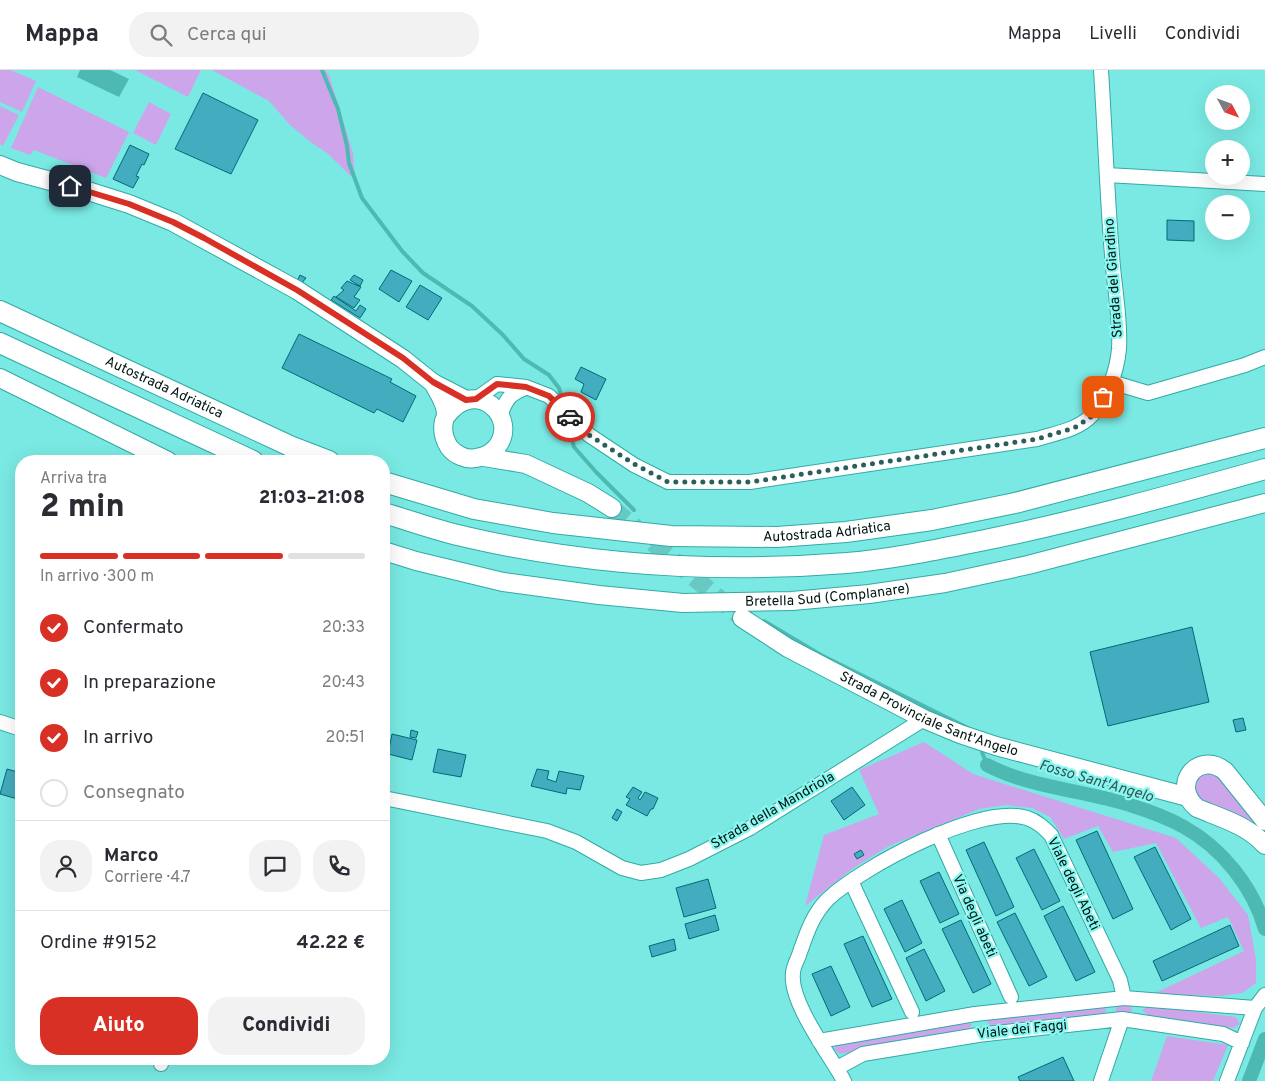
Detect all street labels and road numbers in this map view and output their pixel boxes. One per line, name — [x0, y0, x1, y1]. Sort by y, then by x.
street label: Strada del Giardino — [1101, 217, 1127, 338]
street label: Autostrada Adriatica — [102, 353, 226, 422]
street label: Autostrada Adriatica — [763, 517, 892, 546]
street label: Bretella Sud (Complanare) — [745, 580, 911, 610]
street label: Strada Provinciale Sant'Angelo — [837, 668, 1020, 760]
street label: Strada della Mandriola — [708, 769, 838, 853]
street label: Viale degli Abeti — [1043, 835, 1103, 933]
street label: Via degli abeti — [948, 872, 1000, 960]
street label: Viale dei Faggi — [976, 1017, 1068, 1043]

